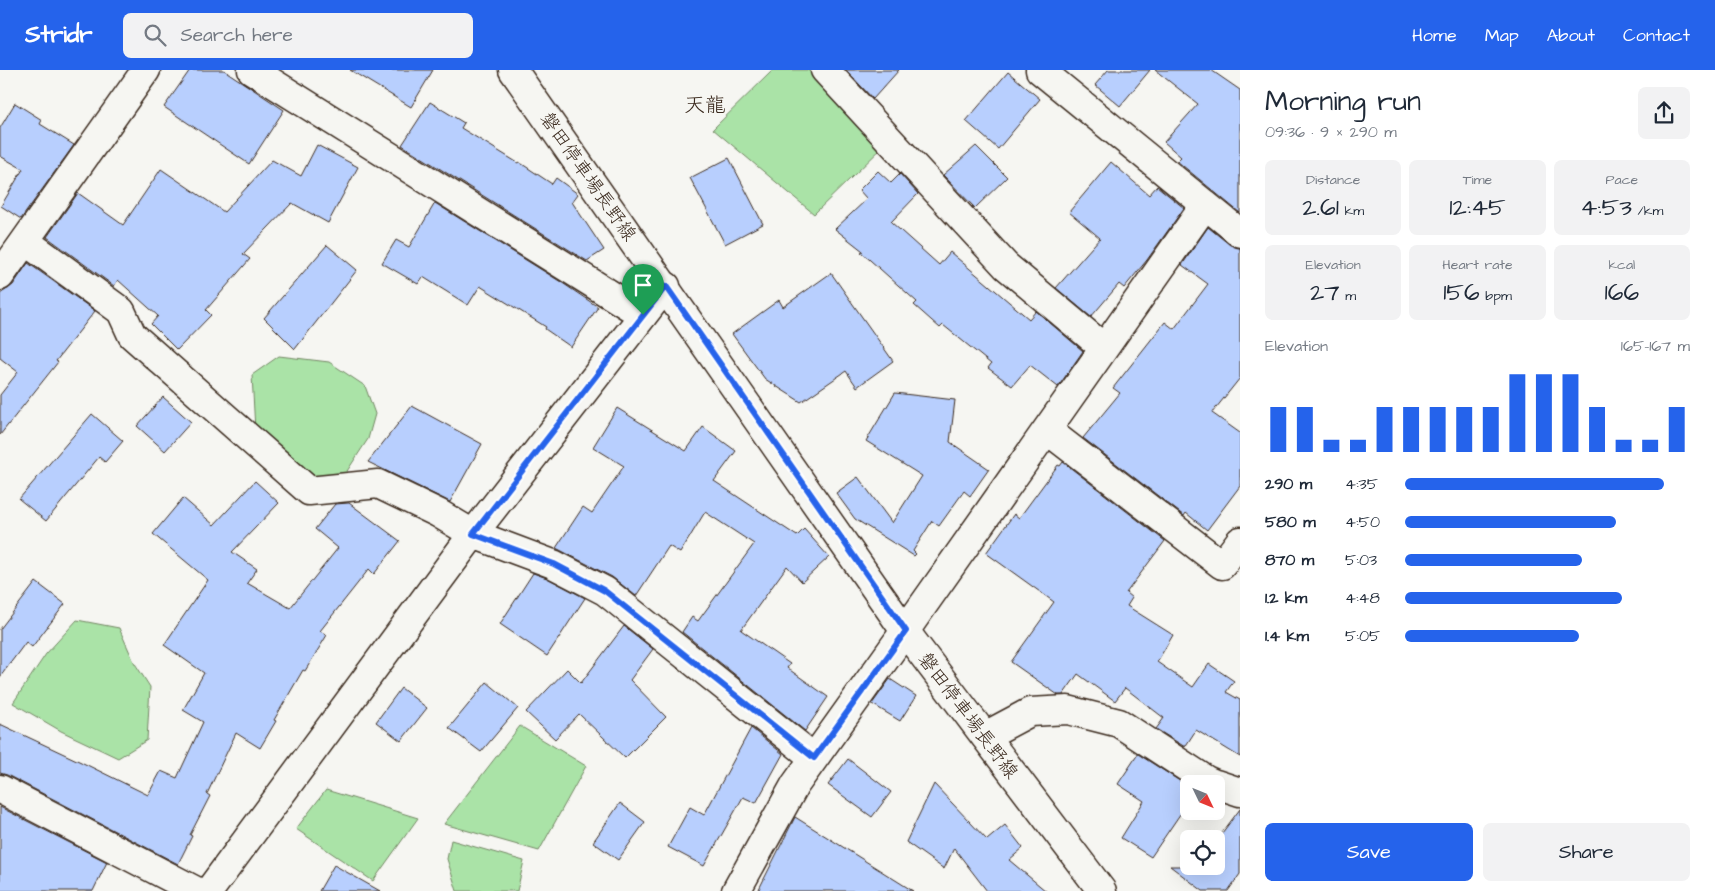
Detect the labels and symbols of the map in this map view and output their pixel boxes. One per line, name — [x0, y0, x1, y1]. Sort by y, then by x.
district label: 天龍 — [684, 91, 726, 120]
street label: 磐田停車場長野線 — [533, 107, 642, 247]
pin — [622, 264, 664, 315]
street label: 磐田停車場長野線 — [911, 647, 1024, 785]
north arrow — [1180, 775, 1225, 820]

